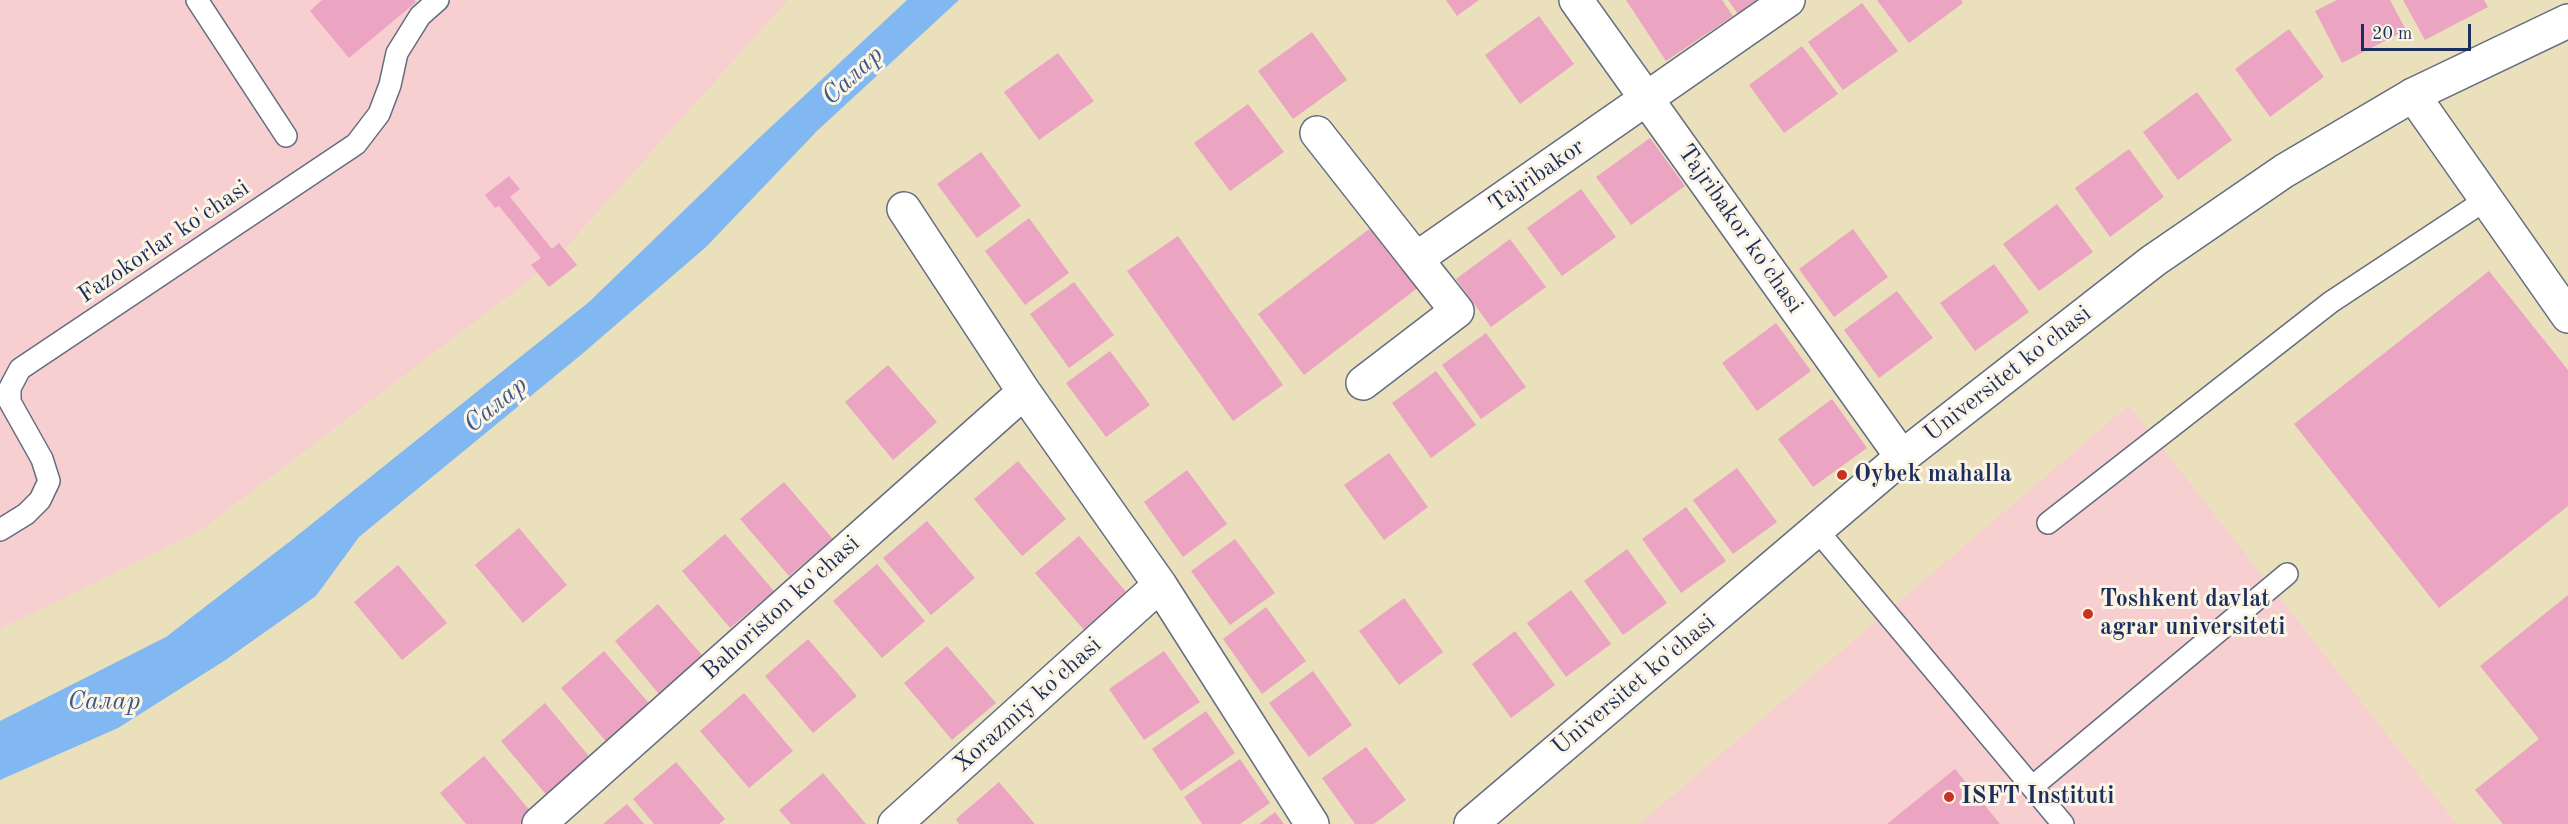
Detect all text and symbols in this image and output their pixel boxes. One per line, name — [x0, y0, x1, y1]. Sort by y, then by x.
scale bar — [2364, 12, 2474, 50]
text: 20 m — [2372, 25, 2412, 43]
water label: Салар — [816, 40, 890, 112]
street label: Tajribakor — [1484, 133, 1590, 219]
street label: Tajribakor ko'chasi — [1671, 139, 1809, 319]
street label: Fazokorlar ko'chasi — [73, 174, 255, 310]
street label: Universitet ko'chasi — [1919, 300, 2097, 448]
water label: Салар — [458, 370, 534, 440]
place label: Oybek mahalla — [1854, 461, 2012, 489]
marker: Oybek mahalla — [1835, 468, 1849, 482]
street label: Bahoriston ko'chasi — [696, 530, 866, 686]
place label: Toshkent davlat agrar universiteti — [2100, 586, 2285, 642]
marker: Toshkent davlat agrar universiteti — [2081, 607, 2095, 621]
street label: Universitet ko'chasi — [1546, 608, 1722, 762]
street label: Xorazmiy ko'chasi — [948, 631, 1108, 779]
water label: Салар — [68, 686, 140, 718]
place label: ISFT Instituti — [1961, 783, 2114, 811]
marker: ISFT Instituti — [1942, 790, 1956, 804]

